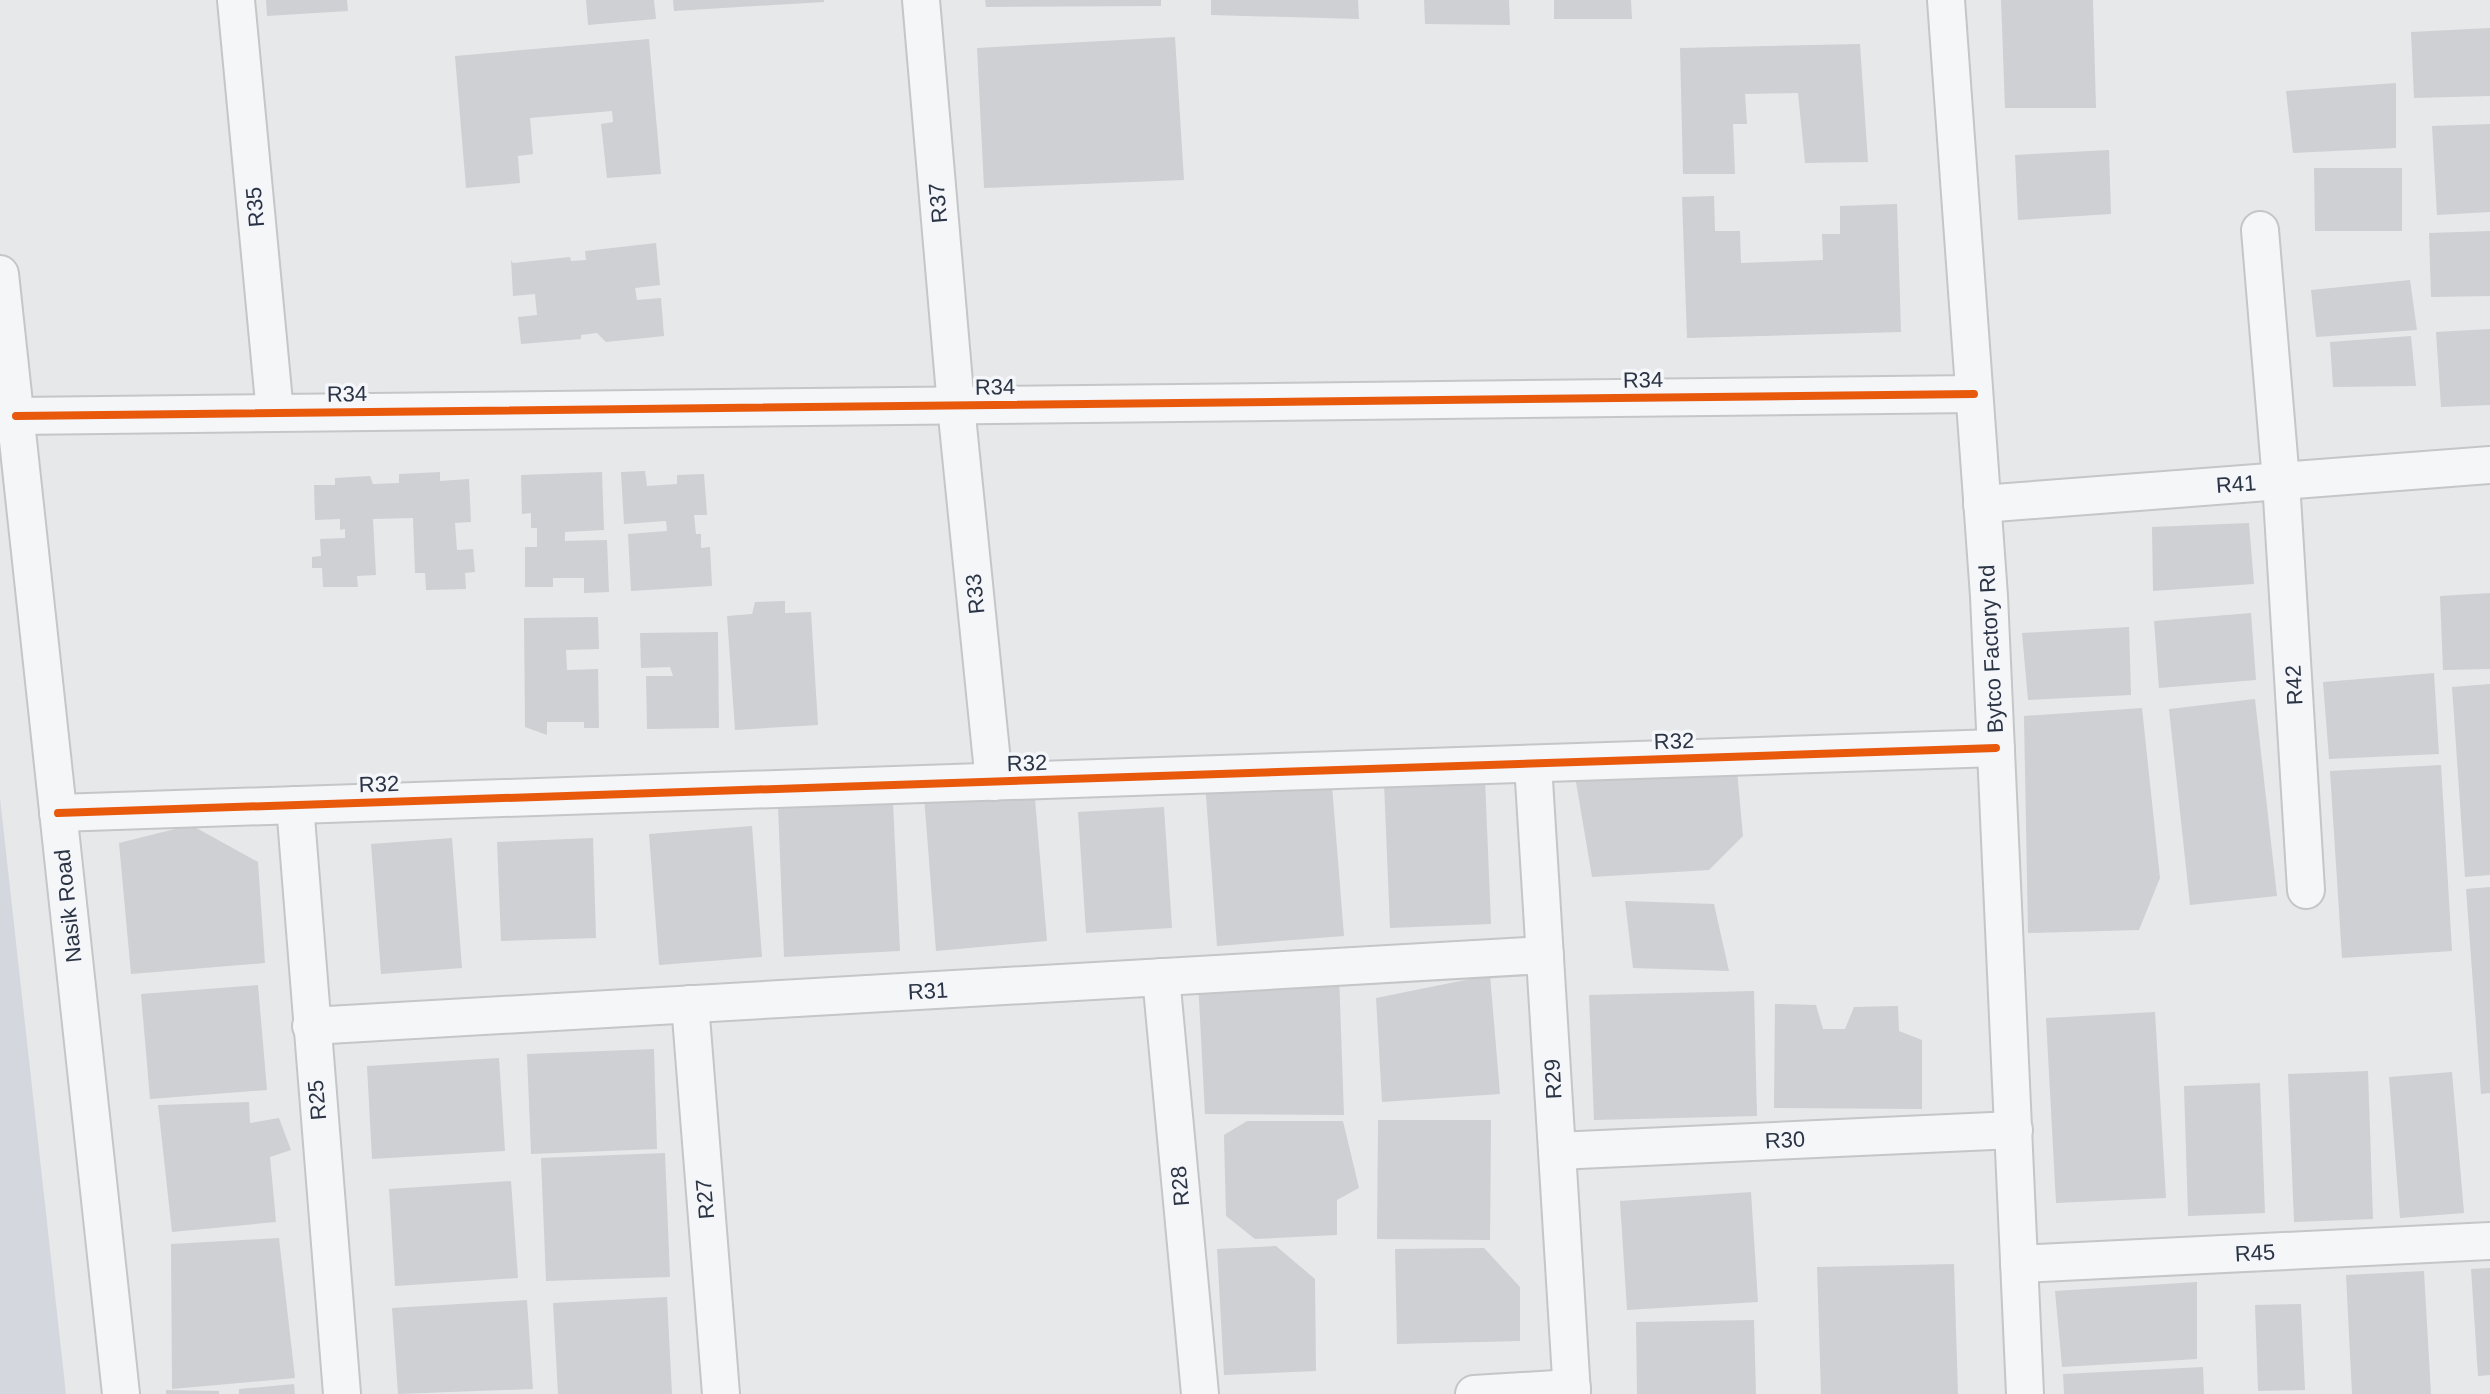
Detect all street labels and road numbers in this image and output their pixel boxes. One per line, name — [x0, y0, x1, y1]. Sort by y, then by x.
street label: R37 — [924, 182, 952, 224]
street label: R35 — [241, 186, 269, 228]
street label: R34 — [1623, 367, 1663, 393]
street label: R34 — [975, 374, 1015, 400]
street label: R34 — [327, 381, 367, 407]
street label: R41 — [2215, 470, 2257, 498]
street label: Bytco Factory Rd — [1974, 564, 2008, 734]
street label: R33 — [960, 573, 990, 615]
street label: R42 — [2280, 664, 2308, 706]
street label: R32 — [1653, 728, 1695, 754]
street label: R32 — [1006, 750, 1048, 776]
street label: R32 — [358, 771, 400, 797]
street label: Nasik Road — [50, 848, 86, 964]
street label: R31 — [907, 977, 949, 1005]
street label: R29 — [1539, 1058, 1567, 1100]
street label: R25 — [303, 1079, 331, 1121]
street label: R30 — [1764, 1126, 1806, 1154]
street label: R28 — [1166, 1165, 1194, 1207]
street label: R27 — [691, 1178, 719, 1220]
street label: R45 — [2234, 1239, 2276, 1267]

